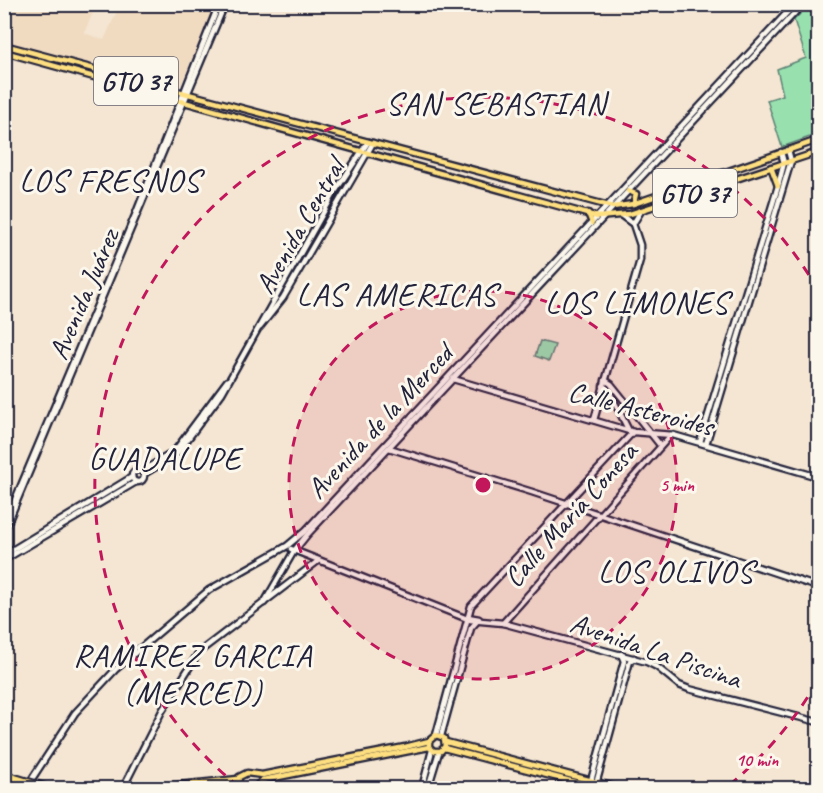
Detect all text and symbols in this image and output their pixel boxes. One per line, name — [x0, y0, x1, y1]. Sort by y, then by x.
road number: GTO 37 — [94, 57, 178, 105]
district label: SAN SEBASTIAN — [386, 83, 610, 124]
street label: Avenida Central — [247, 148, 355, 300]
district label: LOS FRESNOS — [19, 160, 206, 201]
road number: GTO 37 — [653, 169, 737, 217]
street label: Avenida Juárez — [40, 222, 127, 365]
district label: LAS AMERICAS — [297, 274, 502, 315]
district label: LOS LIMONES — [545, 282, 734, 323]
street label: Avenida de la Merced — [299, 334, 463, 506]
street label: Calle Asteroides — [565, 374, 719, 444]
street label: Calle María Conesa — [496, 433, 646, 594]
district label: GUADALUPE — [88, 438, 244, 479]
text: 5 min — [660, 474, 695, 496]
centre of rings — [473, 475, 493, 495]
district label: LOS OLIVOS — [598, 551, 759, 592]
street label: Avenida La Piscina — [566, 605, 747, 697]
district label: RAMIREZ GARCIA (MERCED) — [73, 635, 313, 713]
text: 10 min — [736, 749, 779, 771]

